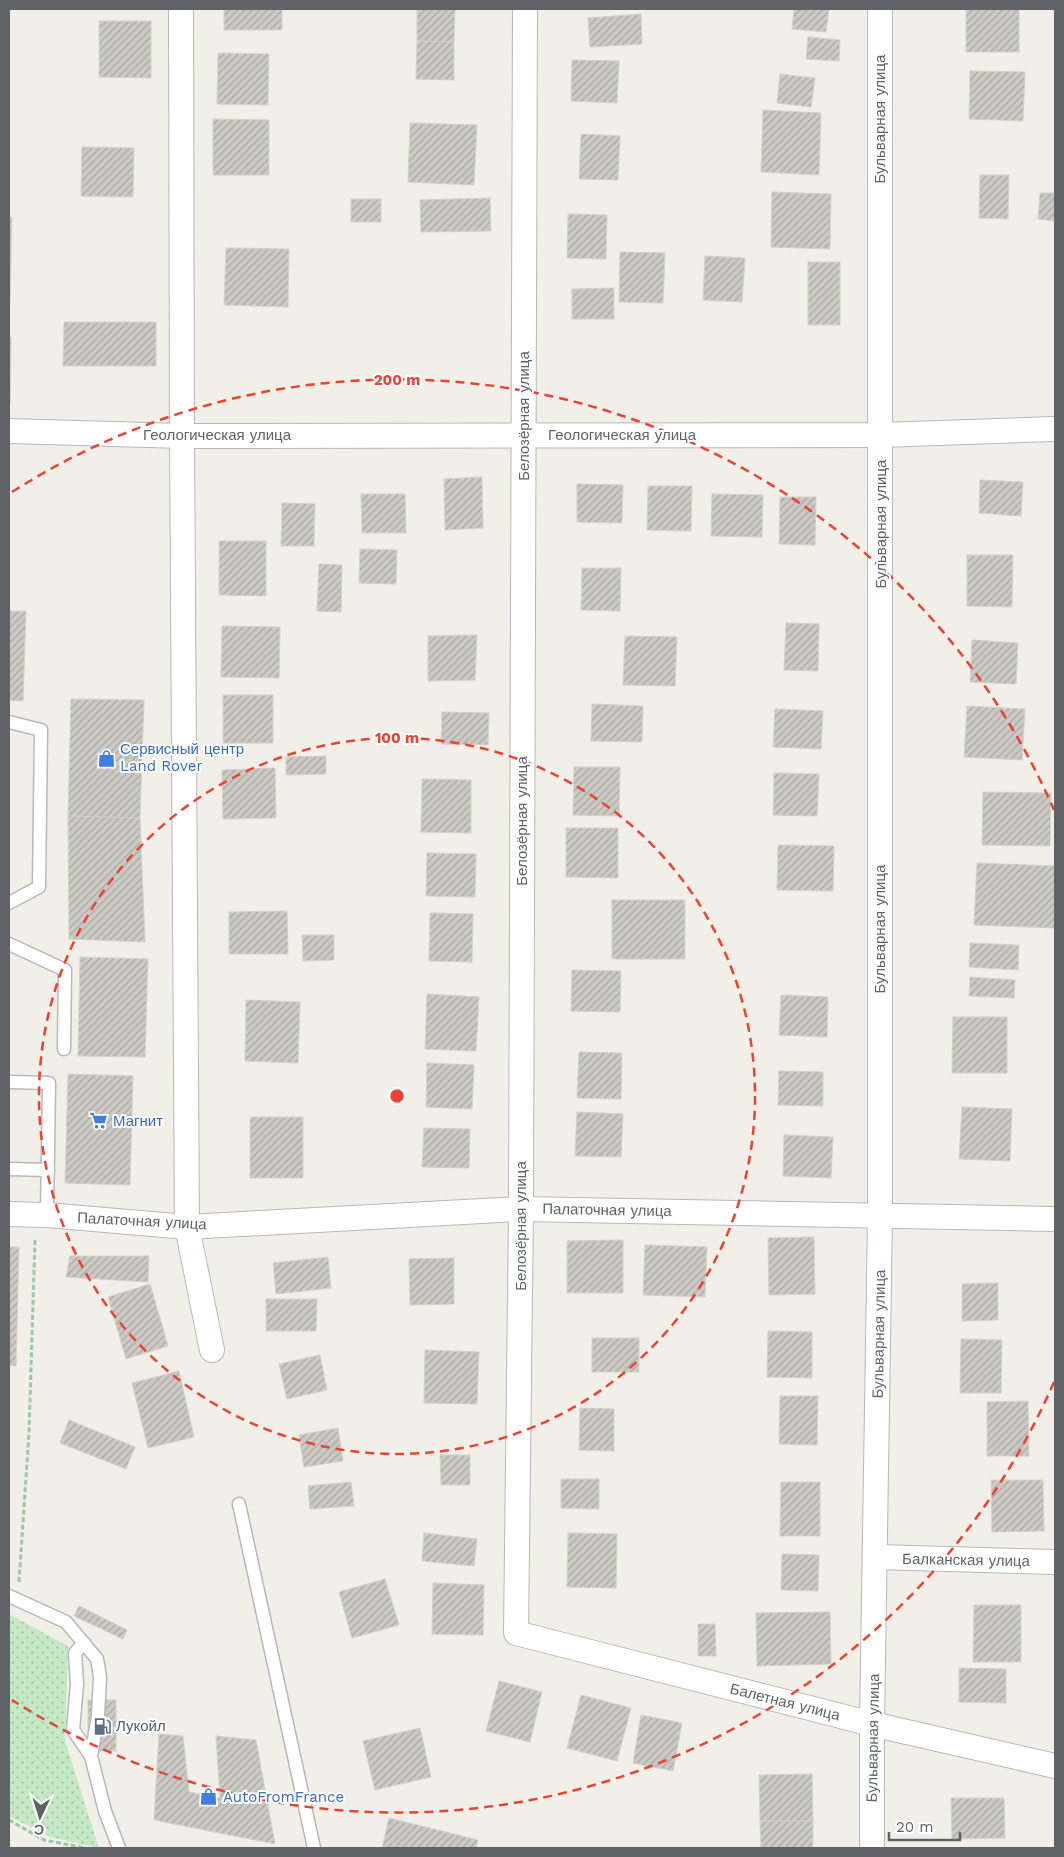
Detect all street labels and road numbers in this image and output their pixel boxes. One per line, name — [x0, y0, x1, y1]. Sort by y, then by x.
street label: Бульварная улица — [871, 54, 889, 183]
street label: Белозёрная улица — [515, 351, 533, 481]
street label: Геологическая улица — [143, 426, 292, 444]
street label: Геологическая улица — [548, 426, 697, 444]
street label: Бульварная улица — [872, 459, 890, 588]
street label: Белозёрная улица — [513, 756, 531, 886]
street label: Бульварная улица — [871, 864, 889, 993]
street label: Белозёрная улица — [512, 1161, 530, 1291]
street label: Палаточная улица — [542, 1200, 673, 1220]
street label: Палаточная улица — [77, 1209, 208, 1233]
street label: Бульварная улица — [869, 1269, 889, 1399]
street label: Балканская улица — [902, 1550, 1031, 1570]
street label: Бульварная улица — [863, 1673, 883, 1803]
street label: Балетная улица — [728, 1680, 843, 1725]

